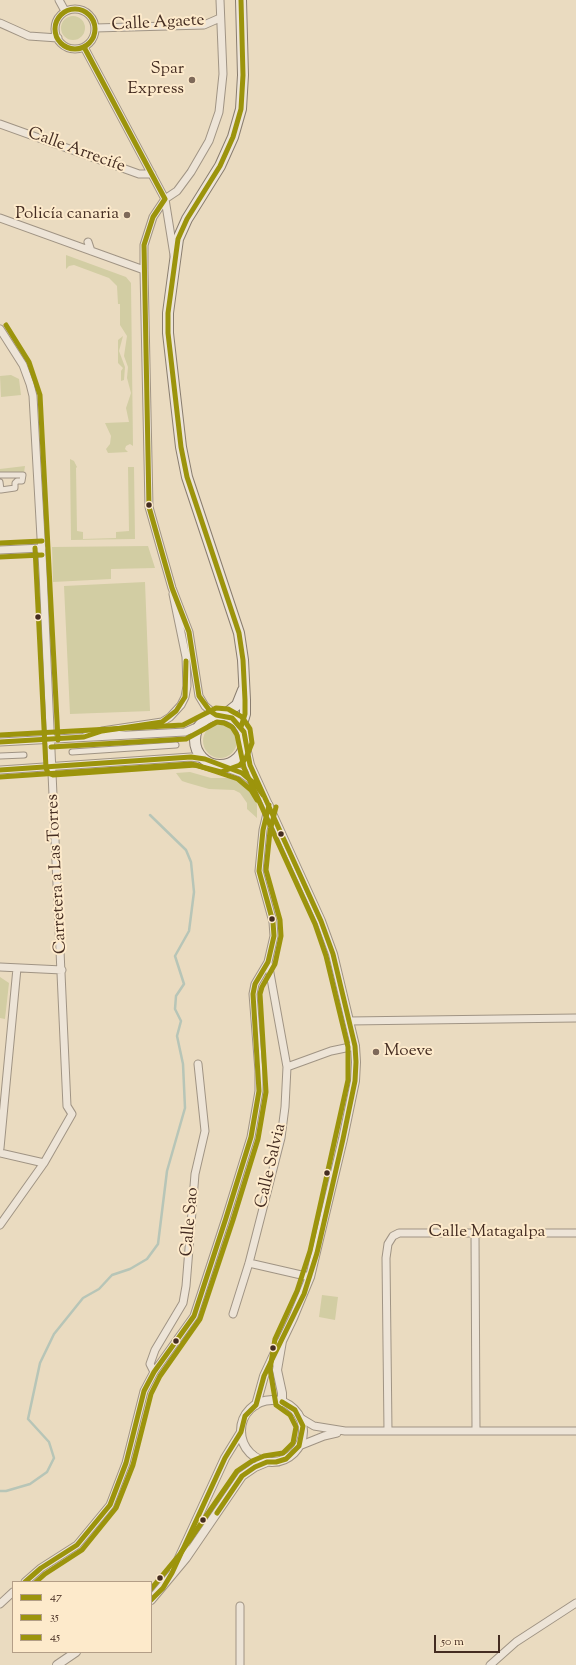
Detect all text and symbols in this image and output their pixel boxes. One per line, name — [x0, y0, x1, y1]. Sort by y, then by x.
street label: Calle Agaete — [111, 11, 205, 37]
place label: Spar Express — [127, 60, 184, 100]
marker: Spar Express — [187, 75, 197, 85]
street label: Calle Arrecife — [24, 124, 128, 178]
place label: Policía canaria — [15, 205, 119, 225]
marker: Policía canaria — [122, 210, 132, 220]
unlabelled marker — [144, 500, 154, 510]
unlabelled marker — [33, 612, 43, 622]
street label: Carretera a Las Torres — [44, 793, 72, 955]
unlabelled marker — [276, 829, 286, 839]
unlabelled marker — [267, 914, 277, 924]
place label: Moeve — [384, 1042, 433, 1062]
marker: Moeve — [371, 1047, 381, 1057]
street label: Calle Salvia — [252, 1122, 292, 1210]
unlabelled marker — [322, 1168, 332, 1178]
street label: Calle Sao — [178, 1187, 204, 1257]
street label: Calle Matagalpa — [429, 1223, 545, 1243]
unlabelled marker — [171, 1336, 181, 1346]
unlabelled marker — [268, 1343, 278, 1353]
unlabelled marker — [198, 1515, 208, 1525]
unlabelled marker — [155, 1573, 165, 1583]
legend — [12, 1581, 152, 1653]
text: 47 — [50, 1588, 62, 1606]
text: 35 — [50, 1608, 59, 1626]
scale bar — [436, 1627, 502, 1653]
text: 45 — [50, 1628, 60, 1646]
text: 50 m — [441, 1633, 464, 1651]

